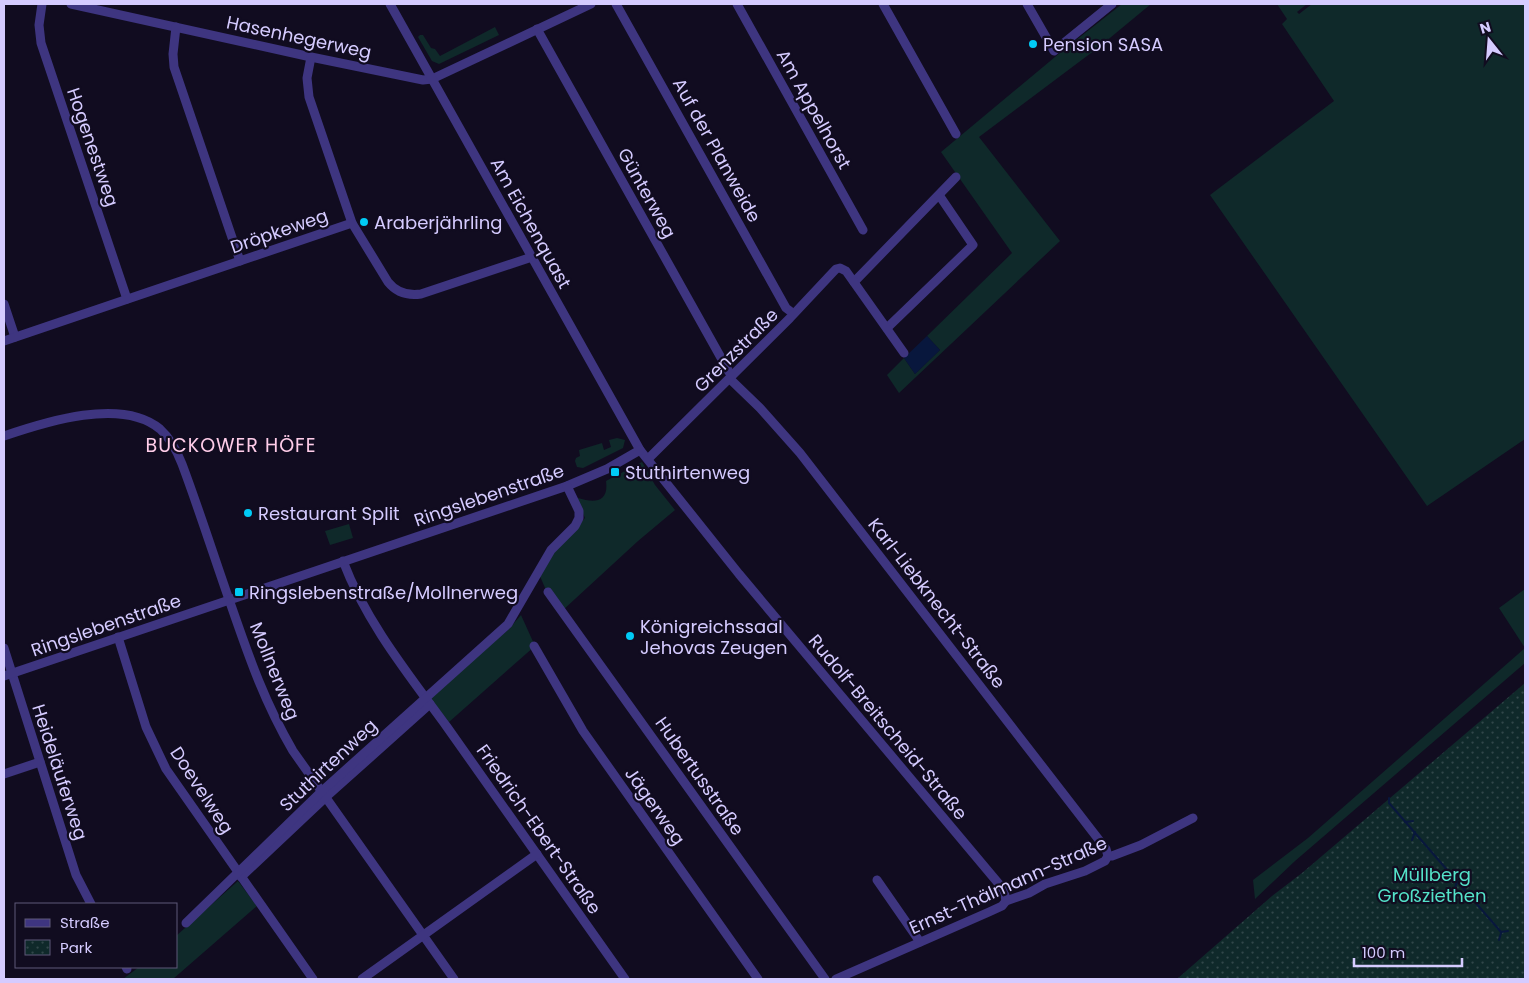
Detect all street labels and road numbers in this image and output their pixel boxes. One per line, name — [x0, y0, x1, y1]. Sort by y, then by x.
street label: Hasenhegerweg — [224, 9, 374, 65]
street label: Am Appelhorst — [771, 45, 857, 173]
street label: Auf der Planweide — [667, 73, 767, 227]
street label: Hogenestweg — [61, 84, 125, 210]
street label: Günterweg — [612, 143, 682, 243]
street label: Am Eichenquast — [485, 153, 577, 293]
street label: Dröpkeweg — [227, 203, 331, 259]
street label: Grenzstraße — [688, 302, 784, 398]
street label: Ringslebenstraße — [411, 458, 567, 532]
street label: Karl-Liebknecht-Straße — [863, 513, 1011, 693]
street label: Ringslebenstraße — [28, 588, 184, 662]
street label: Mollnerweg — [244, 618, 306, 724]
street label: Rudolf-Breitscheid-Straße — [803, 629, 973, 825]
street label: Heideläuferweg — [26, 701, 94, 843]
street label: Hubertusstraße — [650, 712, 750, 840]
street label: Stuthirtenweg — [274, 713, 382, 817]
street label: Friedrich-Ebert-Straße — [471, 739, 607, 919]
street label: Doevelweg — [165, 742, 239, 838]
street label: Jägerweg — [619, 762, 691, 850]
street label: Ernst-Thälmann-Straße — [905, 830, 1111, 940]

